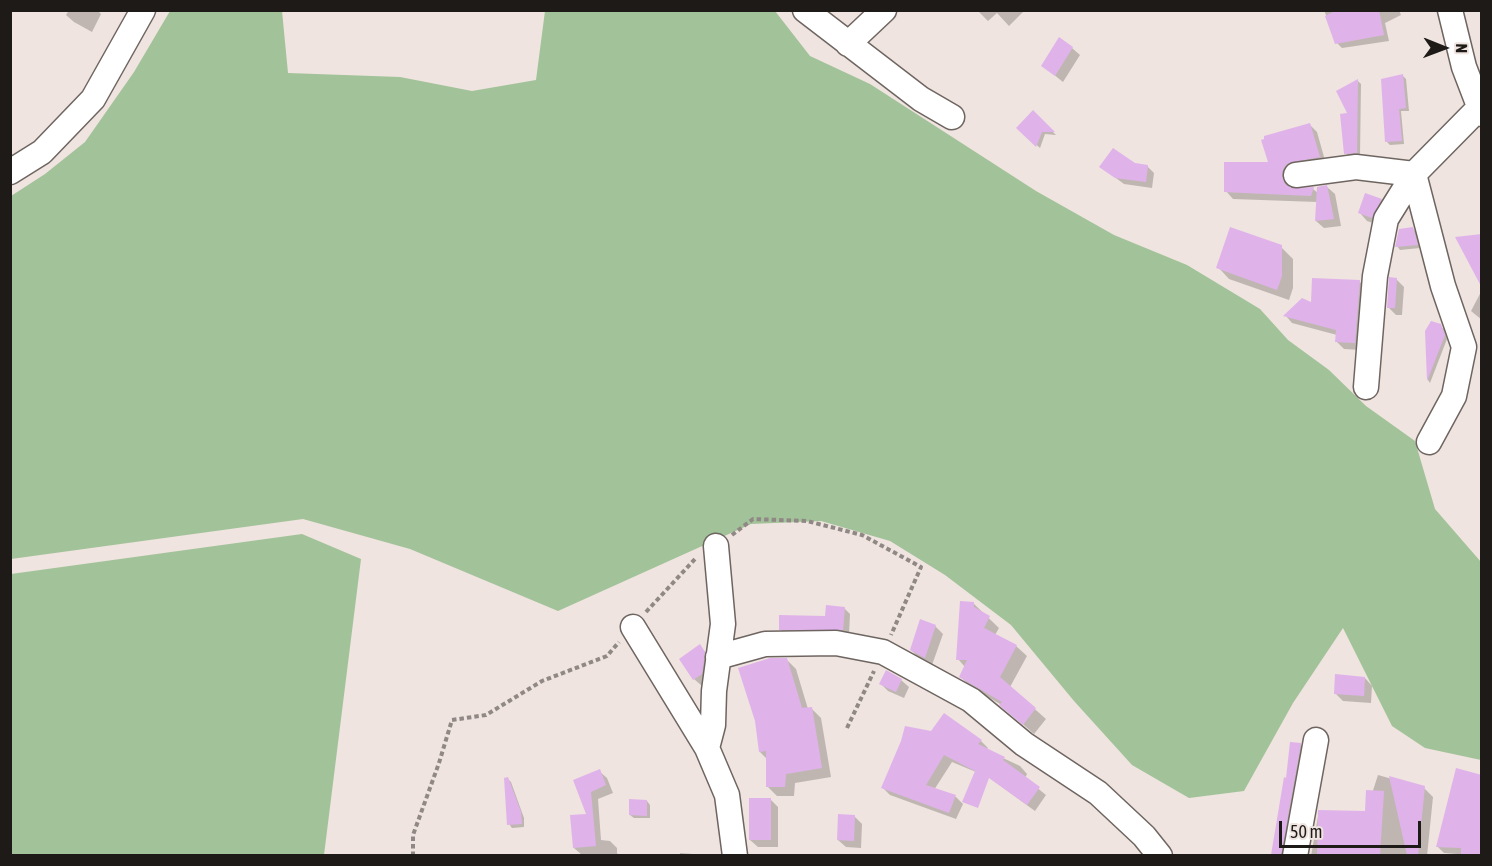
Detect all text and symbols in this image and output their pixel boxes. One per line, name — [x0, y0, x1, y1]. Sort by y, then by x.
north arrow — [1414, 18, 1474, 78]
text: N — [1453, 43, 1471, 53]
scale bar — [1282, 809, 1424, 847]
text: 50 m — [1290, 821, 1322, 842]

